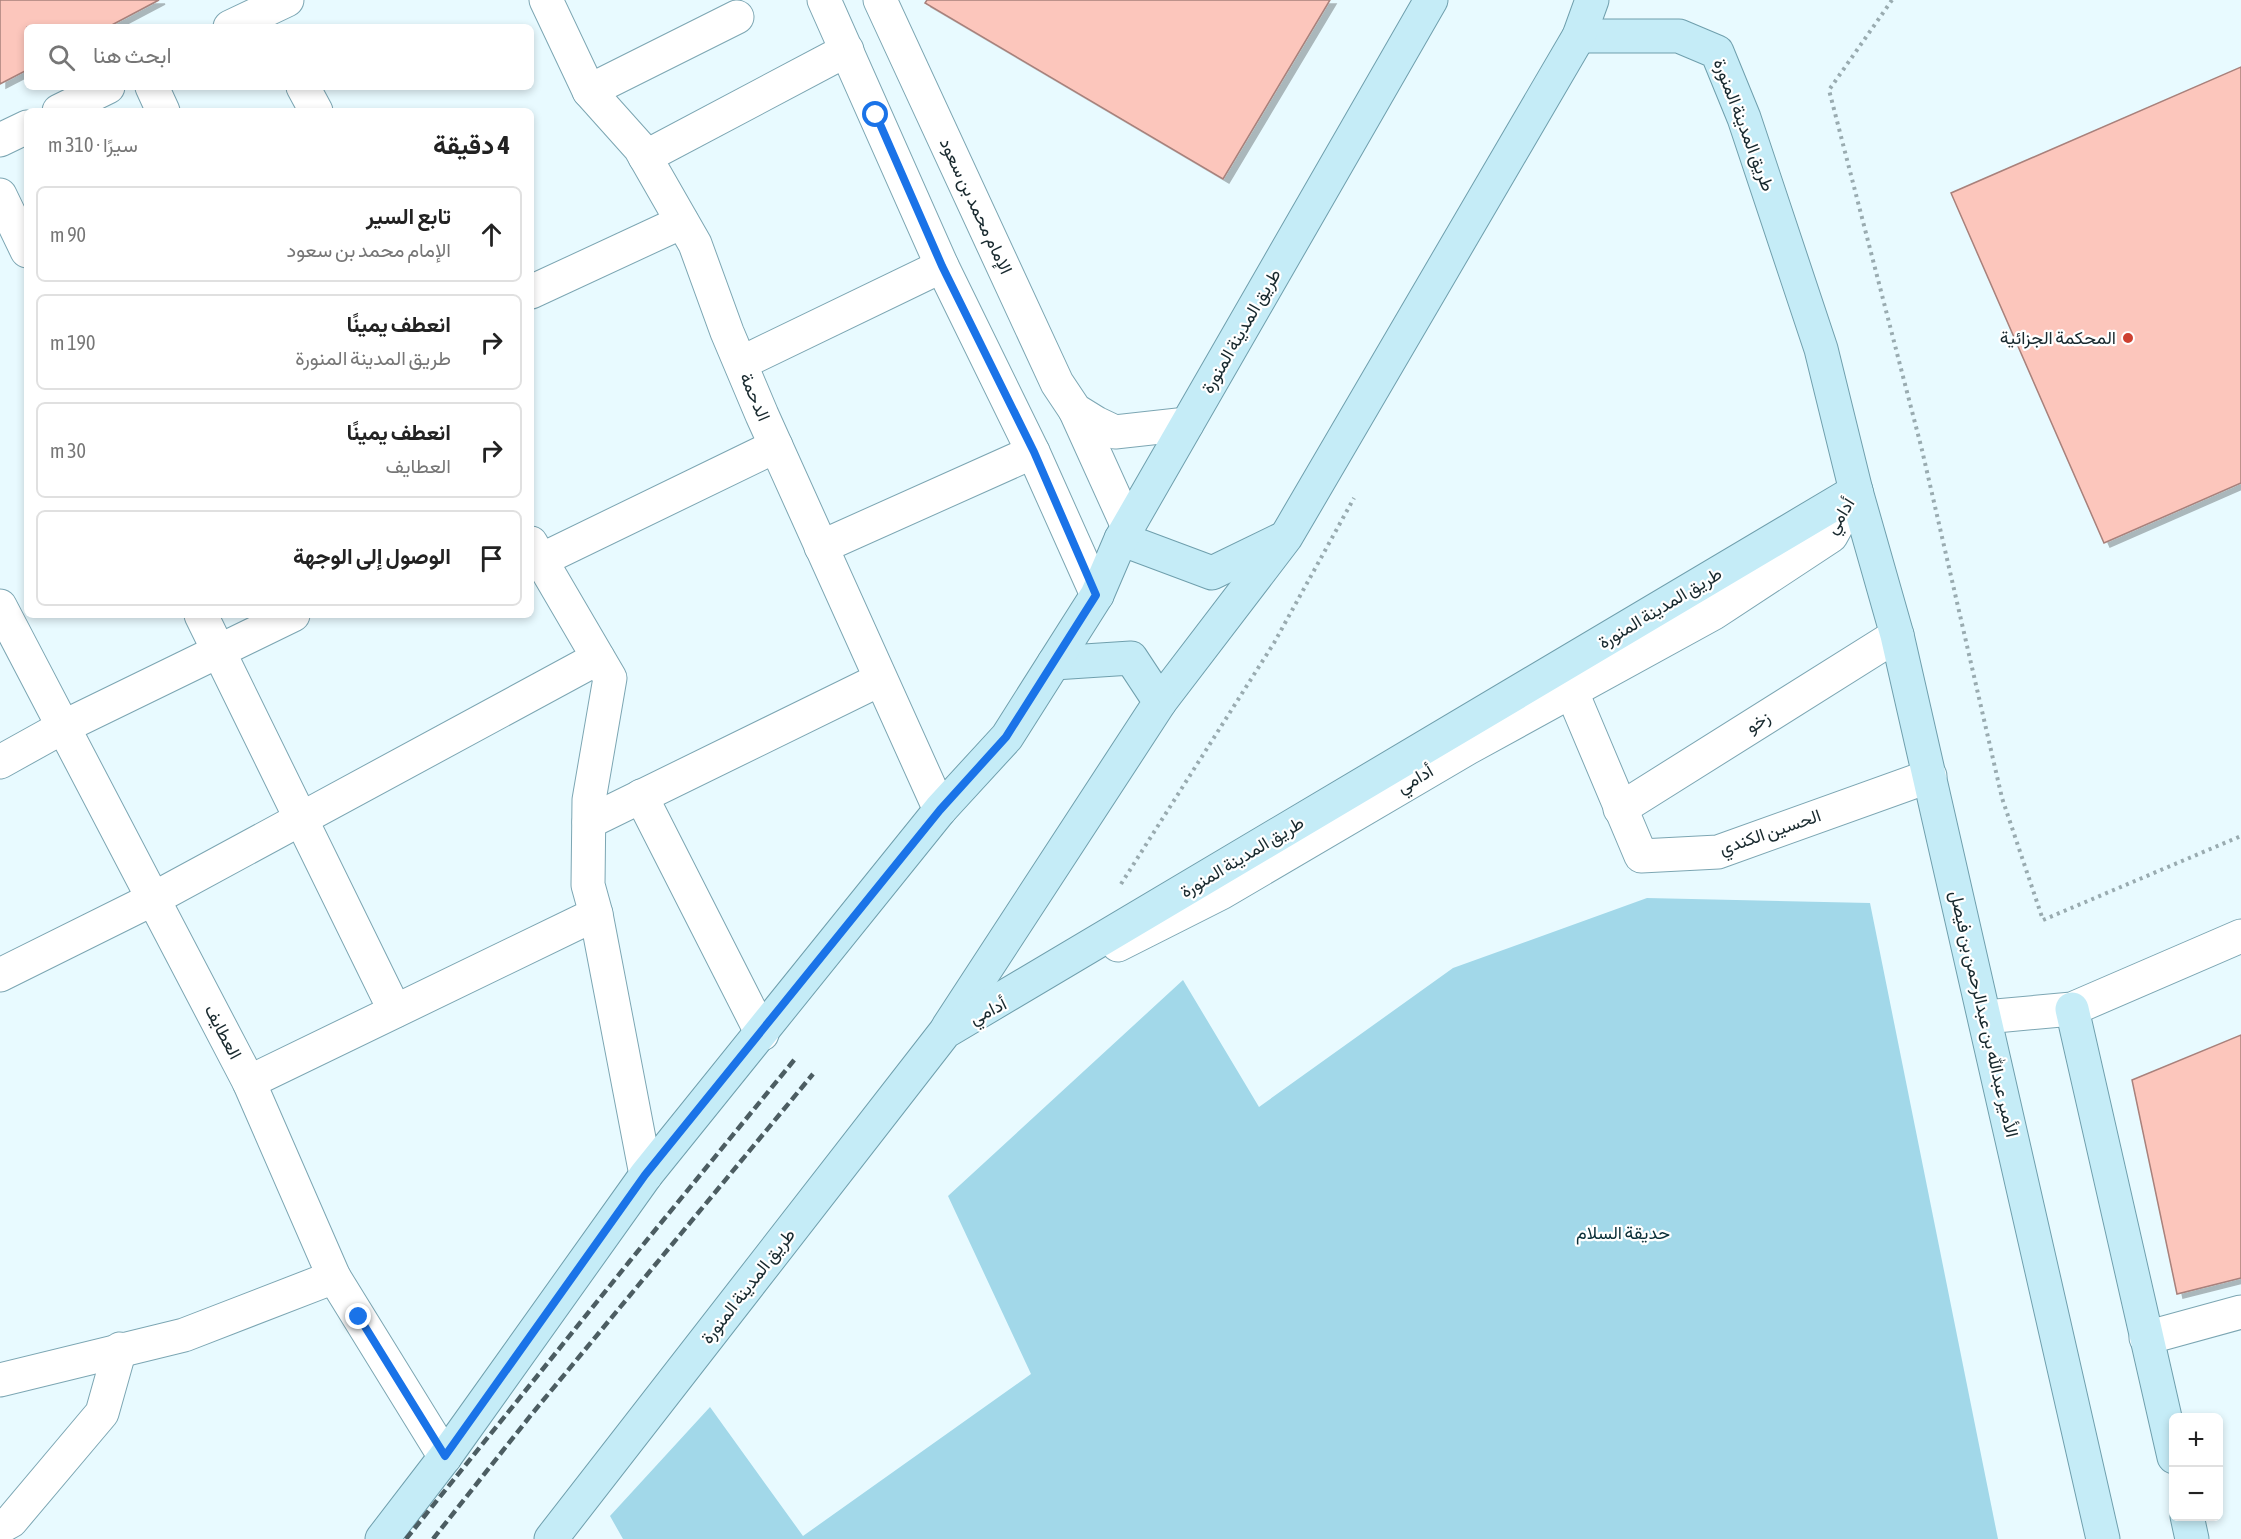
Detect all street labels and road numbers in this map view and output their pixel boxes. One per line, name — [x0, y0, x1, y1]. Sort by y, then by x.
street label: طريق المدينة المنورة — [1709, 56, 1779, 194]
street label: الإمام محمد بن سعود — [934, 134, 1017, 278]
street label: طريق المدينة المنورة — [1196, 265, 1286, 397]
street label: الدحمة — [736, 369, 775, 424]
street label: أدامي — [1820, 494, 1863, 540]
street label: طريق المدينة المنورة — [1594, 562, 1726, 654]
street label: زخو — [1742, 706, 1774, 738]
street label: أدامي — [1393, 760, 1439, 802]
street label: الحسين الكندي — [1716, 804, 1825, 863]
street label: طريق المدينة المنورة — [1176, 811, 1308, 903]
street label: الأمير عبدالله بن عبدالرحمن بن فيصل — [1945, 888, 2023, 1140]
street label: أدامي — [966, 993, 1012, 1033]
street label: العطايف — [200, 1001, 247, 1063]
street label: طريق المدينة المنورة — [696, 1224, 800, 1348]

